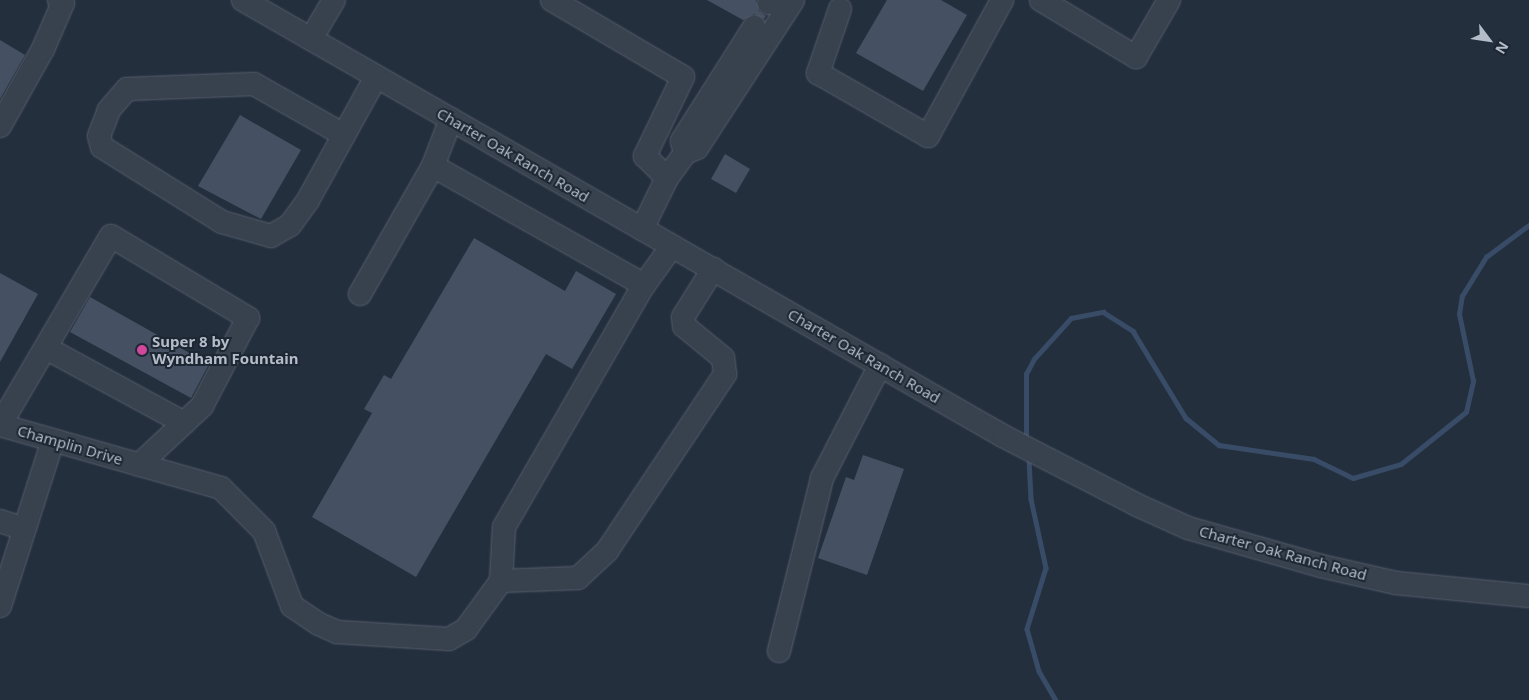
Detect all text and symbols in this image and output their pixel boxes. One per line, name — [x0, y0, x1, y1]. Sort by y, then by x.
north arrow — [1464, 15, 1514, 65]
text: N — [1491, 38, 1513, 58]
street label: Charter Oak Ranch Road — [434, 104, 592, 206]
street label: Charter Oak Ranch Road — [785, 305, 943, 407]
place label: Super 8 by Wyndham Fountain — [152, 332, 298, 367]
marker: Super 8 by Wyndham Fountain — [136, 344, 148, 356]
street label: Champlin Drive — [15, 421, 125, 469]
street label: Charter Oak Ranch Road — [1197, 522, 1369, 584]

